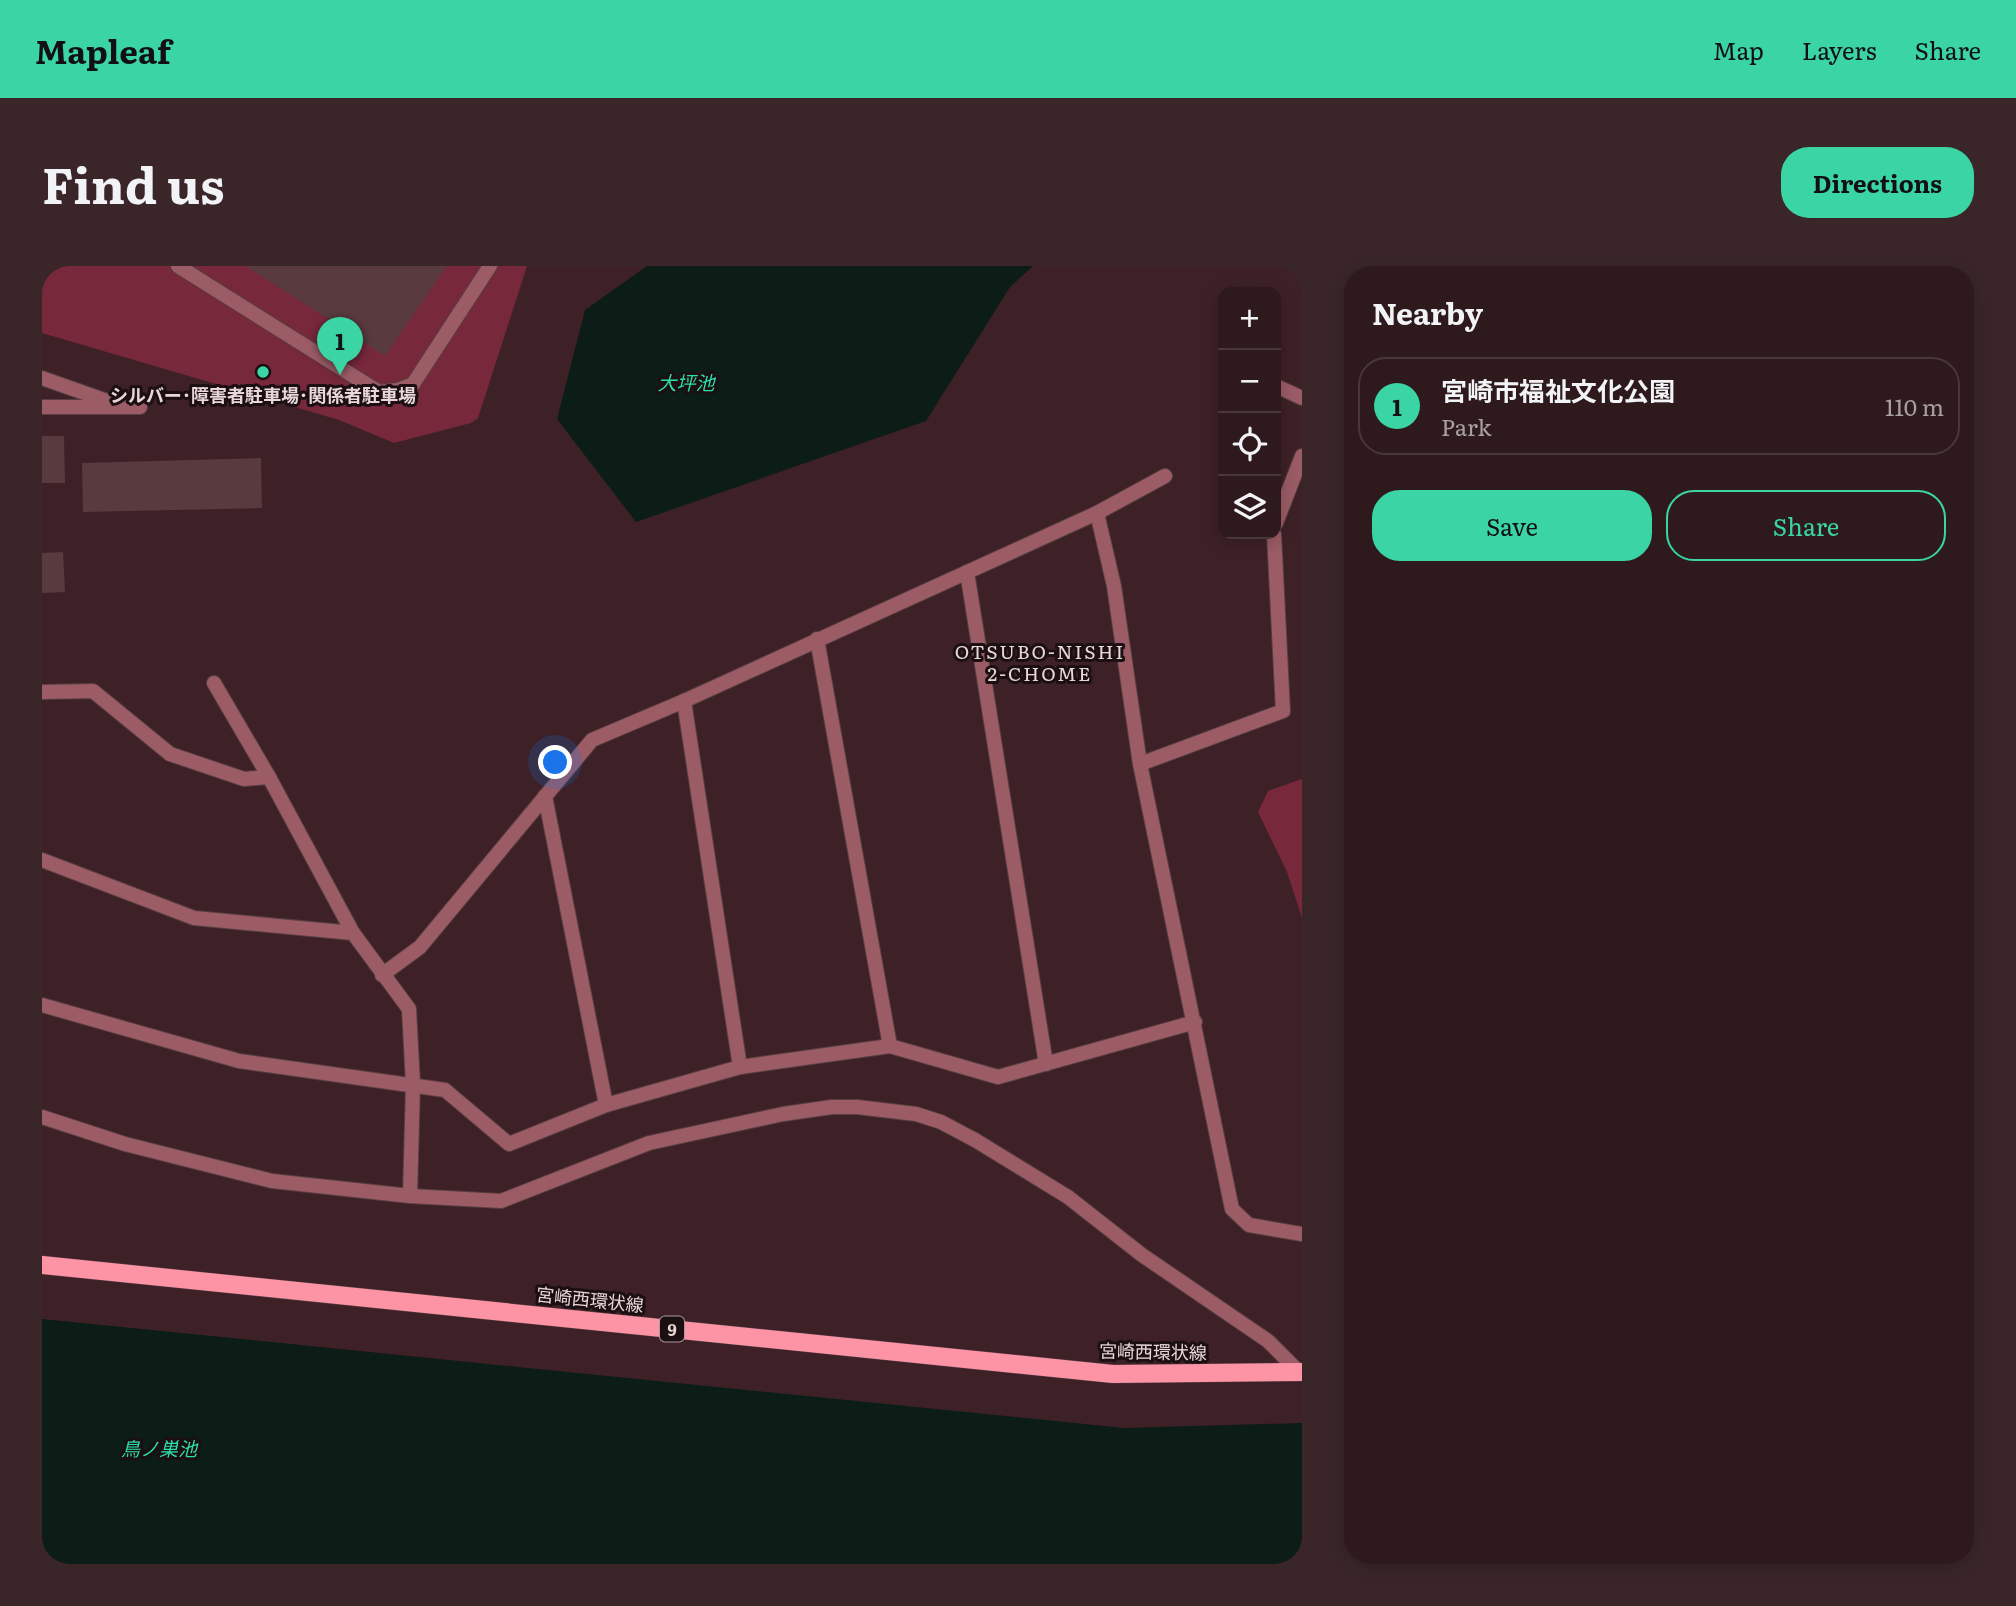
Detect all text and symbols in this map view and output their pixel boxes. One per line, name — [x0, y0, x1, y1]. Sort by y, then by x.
text: Mapleaf — [35, 25, 171, 74]
text: Map — [1713, 32, 1764, 67]
text: Layers — [1802, 32, 1876, 67]
text: Share — [1914, 32, 1981, 67]
text: Find us — [42, 146, 225, 219]
button: Directions — [1781, 147, 1974, 218]
map controls — [1218, 287, 1281, 539]
button: + — [1218, 287, 1281, 350]
text: Nearby — [1372, 290, 1483, 334]
pin: 1 — [317, 317, 363, 375]
button: − — [1218, 350, 1281, 413]
marker: シルバー･障害者駐車場･関係者駐車場 — [255, 364, 271, 380]
water label: 大坪池 — [657, 368, 716, 396]
text: 宮崎市福祉文化公園 — [1441, 370, 1675, 409]
place label: シルバー･障害者駐車場･関係者駐車場 — [110, 381, 416, 408]
text: 1 — [1392, 389, 1402, 423]
text: 110 m — [1885, 389, 1944, 423]
text: Park — [1441, 409, 1491, 443]
button: locate — [1218, 413, 1281, 476]
button: layers — [1218, 476, 1281, 539]
button: Save — [1372, 490, 1652, 561]
button: Share — [1666, 490, 1946, 561]
district label: OTSUBO-NISHI 2-CHOME — [955, 637, 1125, 687]
your location — [538, 745, 572, 779]
street label: 宮崎西環状線 — [535, 1280, 645, 1318]
road number: 9 — [660, 1316, 684, 1342]
street label: 宮崎西環状線 — [1099, 1337, 1207, 1365]
water label: 鳥ノ巣池 — [121, 1434, 199, 1462]

